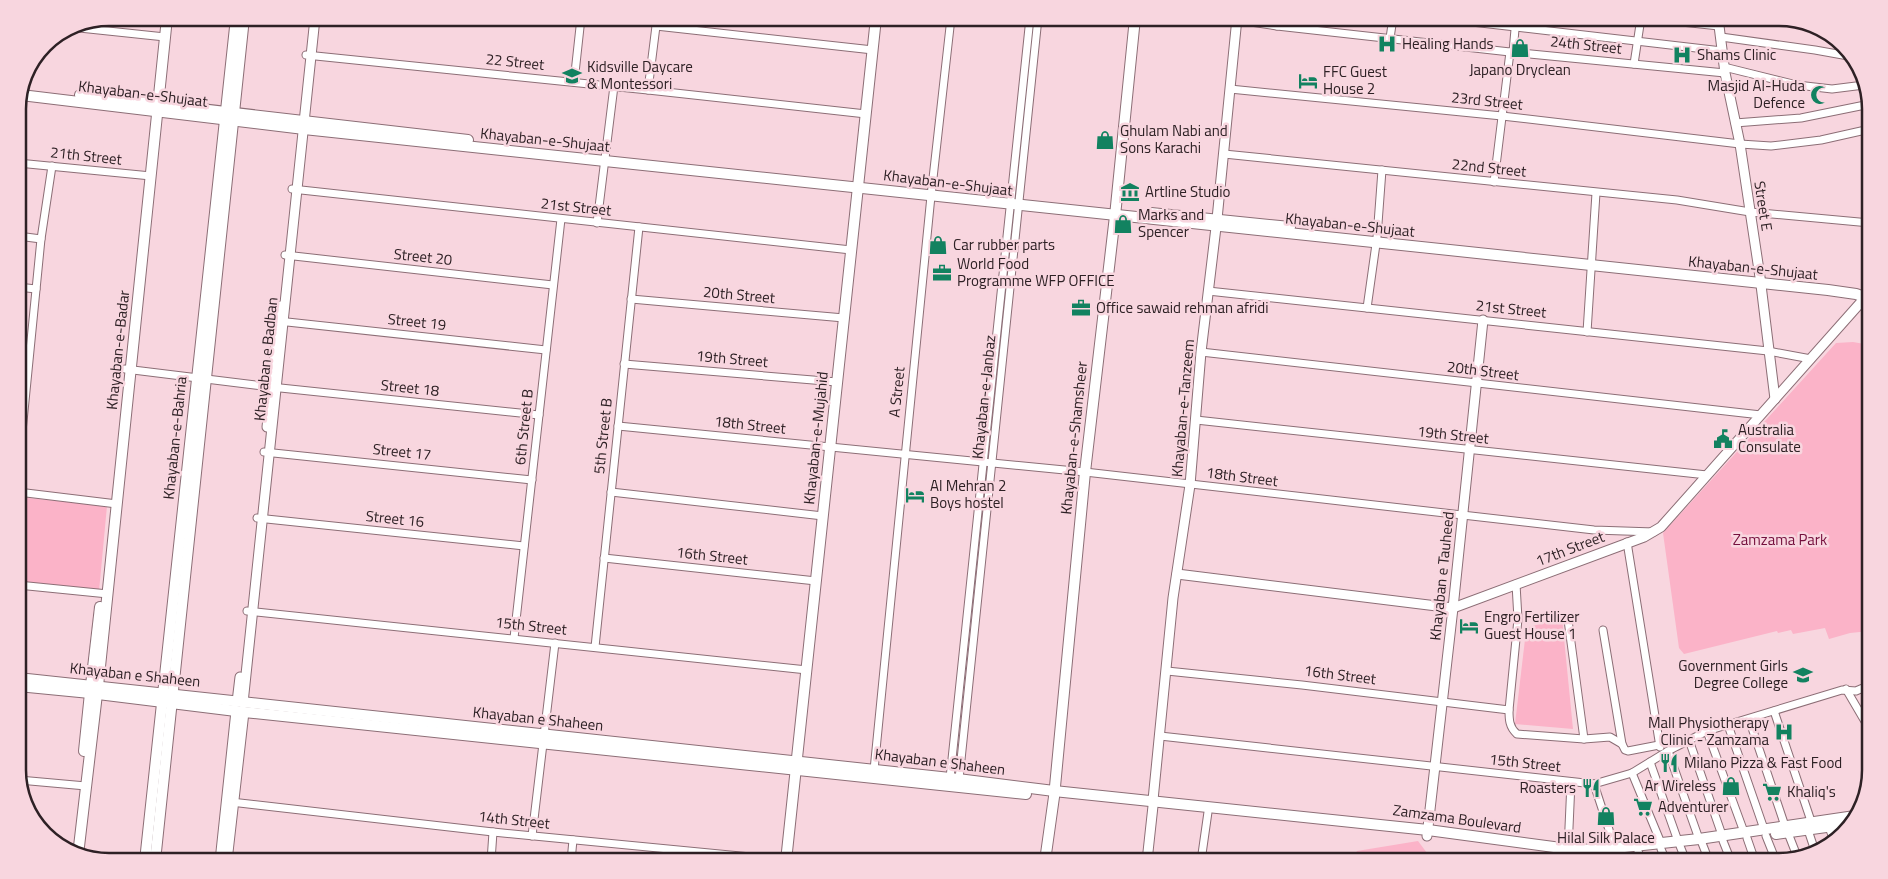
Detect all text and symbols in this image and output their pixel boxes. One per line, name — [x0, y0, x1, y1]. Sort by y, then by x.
street label: 24th Street — [1549, 29, 1624, 60]
place label: Healing Hands — [1402, 32, 1494, 55]
hospital icon: Healing Hands — [1376, 33, 1398, 55]
shop icon: Japano Dryclean — [1509, 37, 1531, 59]
place label: Shams Clinic — [1697, 43, 1776, 66]
hospital icon: Shams Clinic — [1671, 44, 1693, 66]
street label: 22 Street — [485, 47, 546, 76]
place label: Kidsville Daycare & Montessori — [587, 55, 693, 95]
place label: Japano Dryclean — [1469, 58, 1571, 81]
place label: FFC Guest House 2 — [1323, 60, 1388, 100]
school or university icon: Kidsville Daycare & Montessori — [561, 65, 583, 87]
hotel icon: FFC Guest House 2 — [1297, 70, 1319, 92]
street label: Khayaban-e-Shujaat — [77, 74, 210, 113]
place label: Masjid Al-Huda Defence — [1708, 74, 1805, 114]
mosque icon: Masjid Al-Huda Defence — [1809, 84, 1831, 106]
street label: 23rd Street — [1450, 85, 1525, 116]
place label: Ghulam Nabi and Sons Karachi — [1120, 119, 1228, 159]
street label: Khayaban-e-Shujaat — [479, 121, 612, 158]
shop icon: Ghulam Nabi and Sons Karachi — [1094, 129, 1116, 151]
street label: 21th Street — [49, 140, 124, 171]
street label: 22nd Street — [1451, 152, 1528, 183]
street label: Khayaban-e-Shujaat — [882, 163, 1015, 202]
street label: Street E — [1748, 179, 1779, 233]
place label: Artline Studio — [1145, 180, 1231, 203]
museum icon: Artline Studio — [1119, 181, 1141, 203]
street label: 21st Street — [540, 191, 613, 222]
place label: Marks and Spencer — [1138, 203, 1204, 243]
street label: Khayaban-e-Shujaat — [1284, 206, 1417, 243]
shop icon: Marks and Spencer — [1112, 213, 1134, 235]
place label: Car rubber parts — [953, 233, 1055, 256]
shop icon: Car rubber parts — [927, 234, 949, 256]
street label: Street 20 — [393, 242, 453, 271]
street label: Khayaban-e-Shujaat — [1687, 249, 1820, 286]
place label: World Food Programme WFP OFFICE — [957, 252, 1114, 292]
office icon: World Food Programme WFP OFFICE — [931, 262, 953, 284]
street label: 20th Street — [702, 280, 777, 309]
street label: Khayaban-e-Badar — [100, 289, 135, 411]
street label: 21st Street — [1475, 293, 1548, 324]
street label: Khayaban e Badban — [248, 296, 283, 422]
place label: Office sawaid rehman afridi — [1096, 296, 1269, 319]
office icon: Office sawaid rehman afridi — [1070, 297, 1092, 319]
street label: Street 19 — [387, 307, 447, 336]
street label: Khayaban-e-Janbaz — [966, 334, 1001, 460]
street label: Khayaban-e-Tanzeem — [1165, 338, 1200, 478]
street label: 19th Street — [695, 344, 770, 373]
street label: 20th Street — [1446, 355, 1521, 386]
street label: Khayaban-e-Shamsheer — [1054, 360, 1093, 516]
street label: A Street — [882, 365, 911, 418]
street label: Khayaban-e-Mujahid — [797, 370, 834, 506]
street label: Street 18 — [380, 373, 440, 402]
street label: Khayaban-e-Bahria — [157, 375, 192, 501]
street label: 6th Street B — [508, 388, 539, 466]
street label: 5th Street B — [587, 397, 618, 475]
street label: 18th Street — [713, 409, 788, 440]
place label: Australia Consulate — [1738, 418, 1801, 458]
street label: 19th Street — [1416, 419, 1491, 450]
public building icon: Australia Consulate — [1712, 428, 1734, 450]
street label: Street 17 — [372, 437, 432, 466]
street label: 18th Street — [1205, 461, 1280, 492]
place label: Al Mehran 2 Boys hostel — [930, 474, 1006, 514]
hotel icon: Al Mehran 2 Boys hostel — [904, 484, 926, 506]
street label: Street 16 — [365, 504, 425, 533]
street label: Khayaban e Tauheed — [1423, 510, 1460, 642]
street label: 17th Street — [1532, 525, 1608, 572]
park label: Zamzama Park — [1733, 528, 1827, 551]
street label: 16th Street — [675, 540, 750, 571]
place label: Engro Fertilizer Guest House 1 — [1484, 605, 1580, 645]
street label: 15th Street — [494, 610, 569, 641]
hotel icon: Engro Fertilizer Guest House 1 — [1458, 615, 1480, 637]
place label: Government Girls Degree College — [1678, 654, 1788, 694]
street label: Khayaban e Shaheen — [69, 656, 202, 693]
street label: 16th Street — [1303, 659, 1378, 690]
school or university icon: Government Girls Degree College — [1792, 664, 1814, 686]
street label: Khayaban e Shaheen — [472, 700, 605, 737]
place label: Mall Physiotherapy Clinic - Zamzama — [1648, 711, 1769, 751]
hospital icon: Mall Physiotherapy Clinic - Zamzama — [1773, 721, 1795, 743]
street label: Khayaban e Shaheen — [874, 742, 1007, 781]
street label: 15th Street — [1488, 747, 1563, 778]
place label: Milano Pizza & Fast Food — [1684, 751, 1842, 774]
restaurant icon: Milano Pizza & Fast Food — [1658, 752, 1680, 774]
place label: Ar Wireless — [1644, 774, 1716, 797]
shop icon: Ar Wireless — [1720, 775, 1742, 797]
place label: Roasters — [1519, 776, 1576, 799]
restaurant icon: Roasters — [1580, 777, 1602, 799]
place label: Khaliq's — [1787, 780, 1836, 803]
supermarket icon: Khaliq's — [1761, 781, 1783, 803]
place label: Adventurer — [1658, 795, 1729, 818]
supermarket icon: Adventurer — [1632, 796, 1654, 818]
street label: Zamzama Boulevard — [1391, 798, 1523, 839]
street label: 14th Street — [477, 804, 552, 835]
shop icon: Hilal Silk Palace — [1595, 805, 1617, 827]
place label: Hilal Silk Palace — [1557, 826, 1655, 849]

